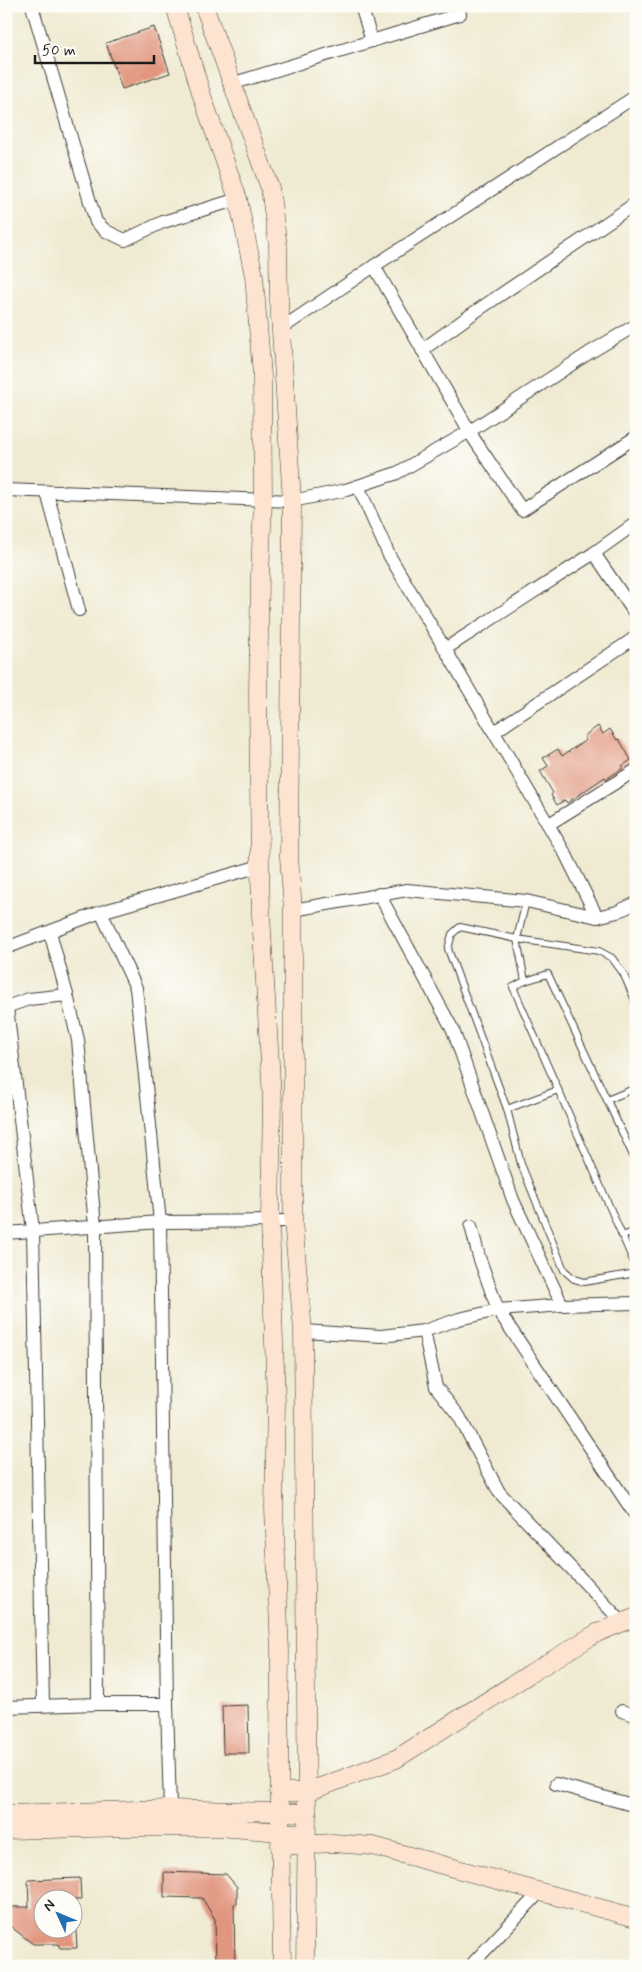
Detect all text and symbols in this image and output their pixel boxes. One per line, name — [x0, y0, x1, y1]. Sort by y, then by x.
scale bar — [35, 32, 154, 64]
text: 50 m — [42, 41, 76, 61]
north arrow — [32, 1890, 82, 1940]
text: N — [40, 1896, 59, 1915]

